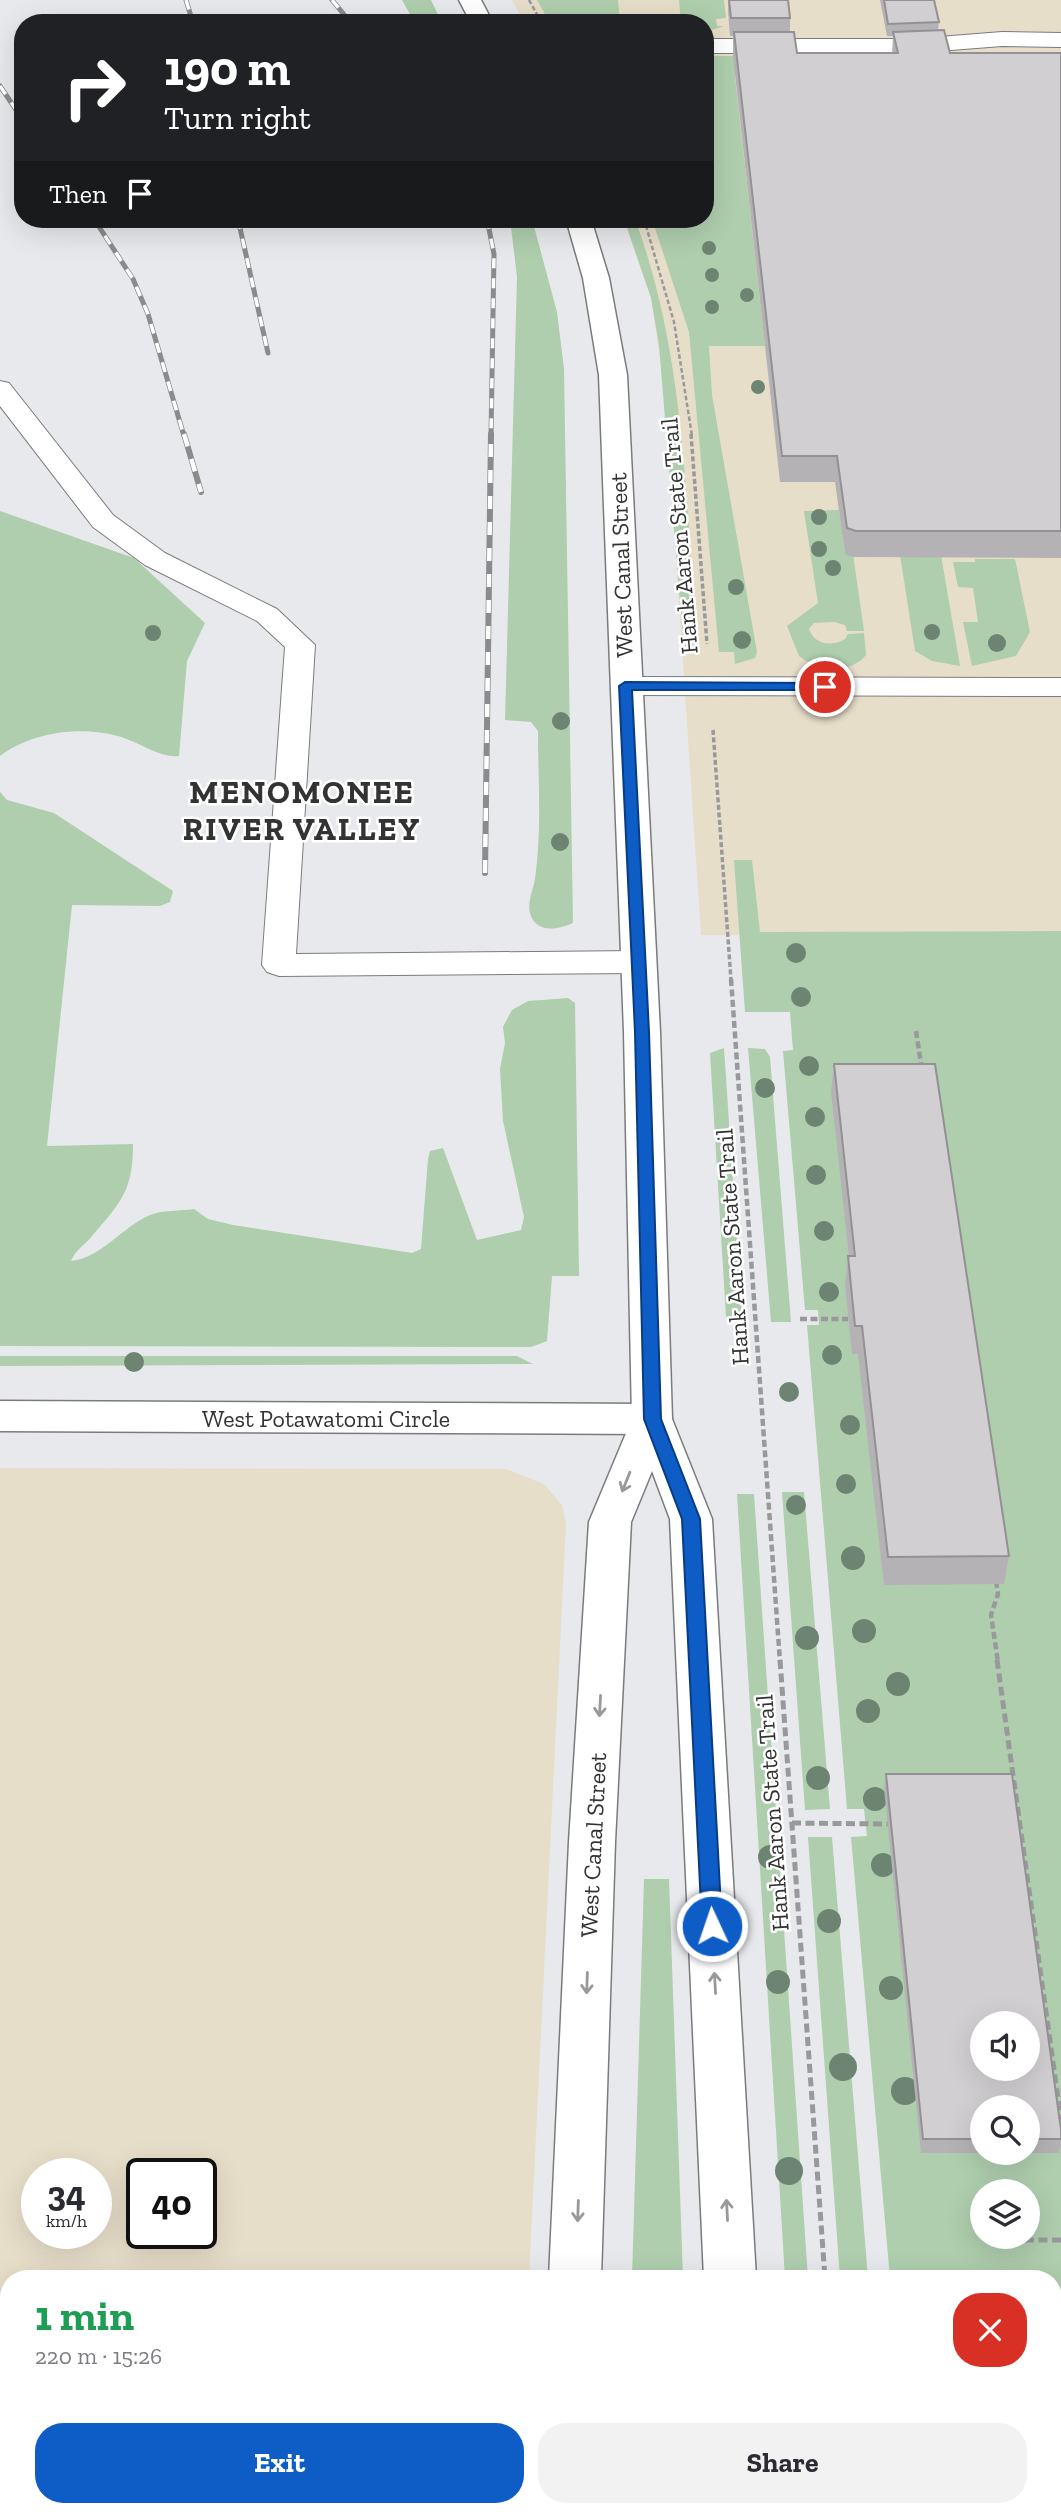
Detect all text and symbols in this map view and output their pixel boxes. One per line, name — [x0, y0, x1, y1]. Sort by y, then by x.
text: 190 m — [164, 39, 290, 98]
icon: right — [49, 42, 140, 133]
text: Turn right — [164, 99, 311, 137]
icon: arrive — [121, 175, 159, 213]
text: Then — [49, 178, 107, 210]
street label: Hank Aaron State Trail — [654, 417, 704, 655]
street label: West Canal Street — [603, 472, 639, 658]
pin — [795, 657, 855, 717]
icon: arrive — [806, 668, 844, 706]
district label: MENOMONEE RIVER VALLEY — [183, 773, 421, 848]
street label: Hank Aaron State Trail — [709, 1128, 755, 1366]
street label: West Potawatomi Circle — [202, 1404, 450, 1433]
one-way arrow — [618, 1471, 631, 1493]
street label: Hank Aaron State Trail — [749, 1694, 795, 1932]
one-way arrow — [593, 1695, 606, 1718]
street label: West Canal Street — [574, 1752, 612, 1938]
position arrow — [675, 1889, 749, 1963]
one-way arrow — [580, 1971, 593, 1994]
one-way arrow — [708, 1972, 721, 1995]
map controls — [970, 2011, 1040, 2249]
button: sound — [970, 2011, 1040, 2081]
button: search — [970, 2095, 1040, 2165]
speed limit sign: 40 — [126, 2158, 217, 2249]
text: 34 — [47, 2173, 86, 2215]
button: layers — [970, 2179, 1040, 2249]
one-way arrow — [571, 2199, 584, 2222]
one-way arrow — [720, 2199, 733, 2222]
text: km/h — [46, 2210, 87, 2232]
text: 1 min — [35, 2290, 134, 2341]
button: close — [953, 2293, 1027, 2367]
text: 220 m · 15:26 — [35, 2342, 162, 2370]
button: Exit — [35, 2423, 524, 2503]
button: Share — [538, 2423, 1027, 2503]

